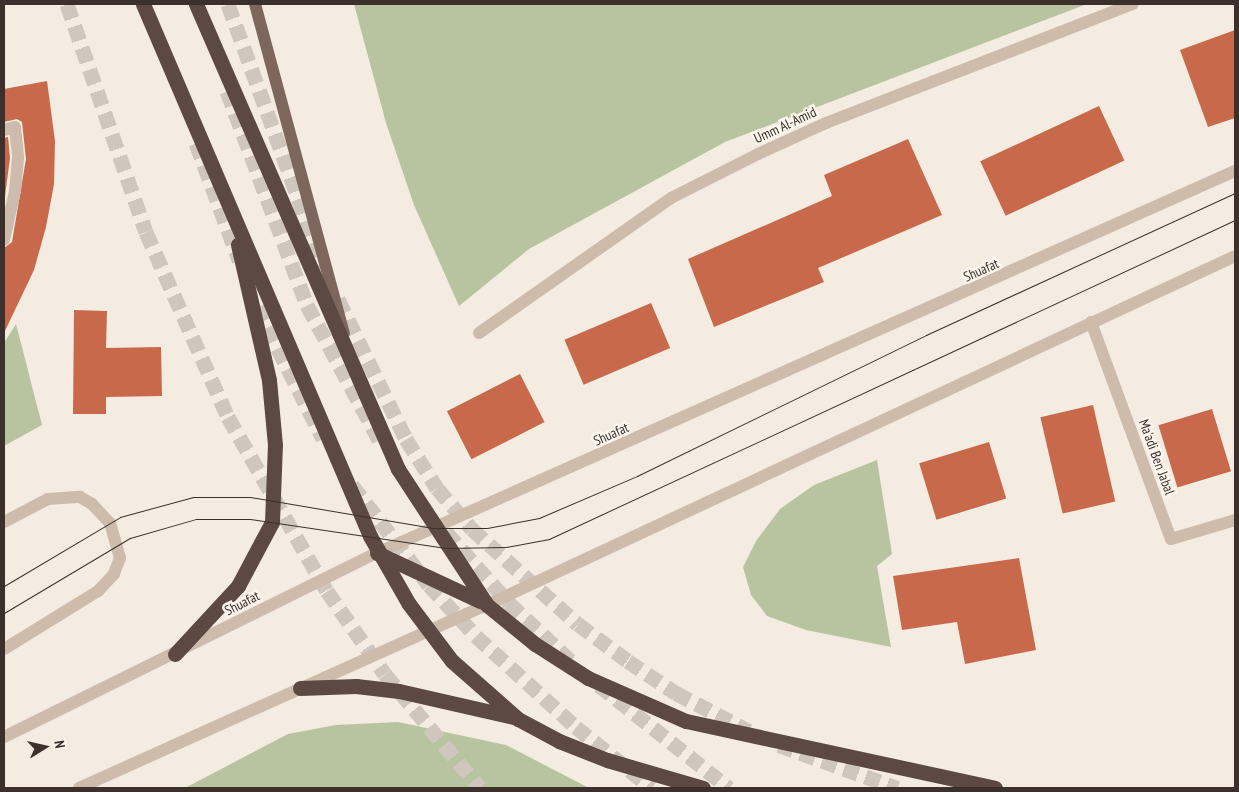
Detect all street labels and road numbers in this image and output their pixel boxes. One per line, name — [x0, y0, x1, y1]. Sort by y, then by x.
street label: Umm Al-Amid — [751, 103, 819, 147]
street label: Shuafat — [961, 255, 1001, 285]
street label: Ma'adi Ben Jabal — [1136, 417, 1178, 497]
street label: Shuafat — [591, 419, 631, 449]
street label: Shuafat — [222, 587, 262, 619]

